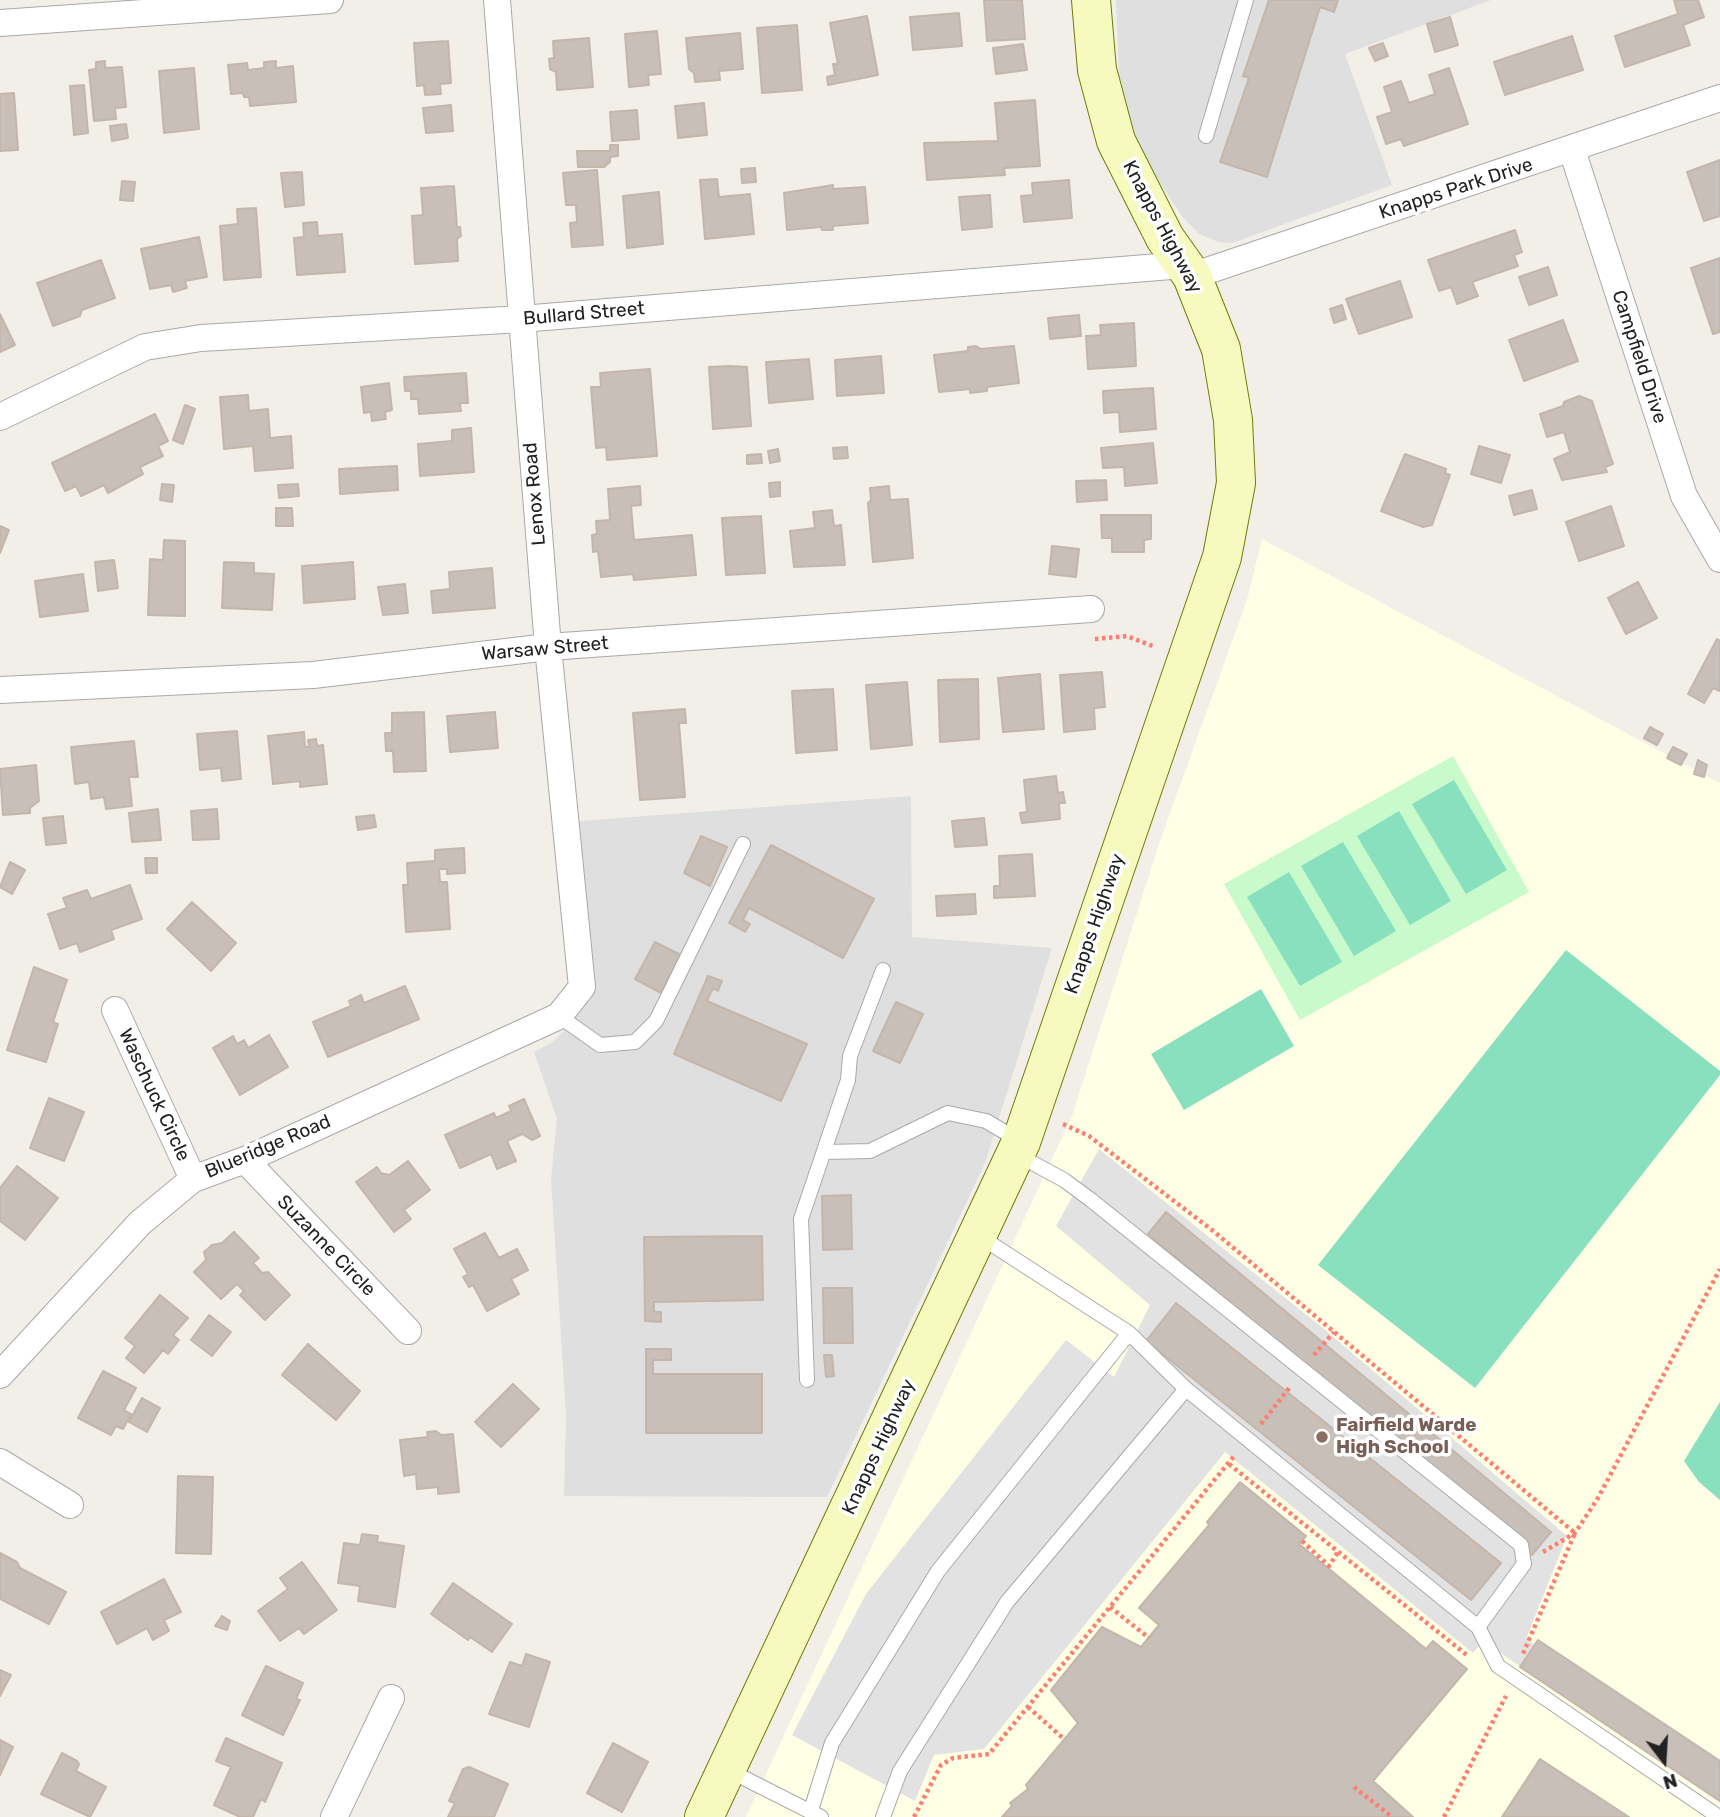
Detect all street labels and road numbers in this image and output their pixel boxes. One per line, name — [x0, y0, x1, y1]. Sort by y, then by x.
street label: Knapps Park Drive — [1376, 153, 1536, 225]
street label: Knapps Highway — [1117, 157, 1207, 297]
street label: Campfield Drive — [1607, 288, 1671, 426]
street label: Bullard Street — [522, 297, 646, 331]
street label: Lenox Road — [519, 442, 551, 546]
street label: Warsaw Street — [481, 632, 609, 666]
street label: Knapps Highway — [1060, 851, 1130, 997]
street label: Waschuck Circle — [113, 1025, 195, 1165]
street label: Blueridge Road — [202, 1110, 334, 1184]
street label: Suzanne Circle — [272, 1191, 380, 1301]
street label: Knapps Highway — [838, 1376, 920, 1518]

